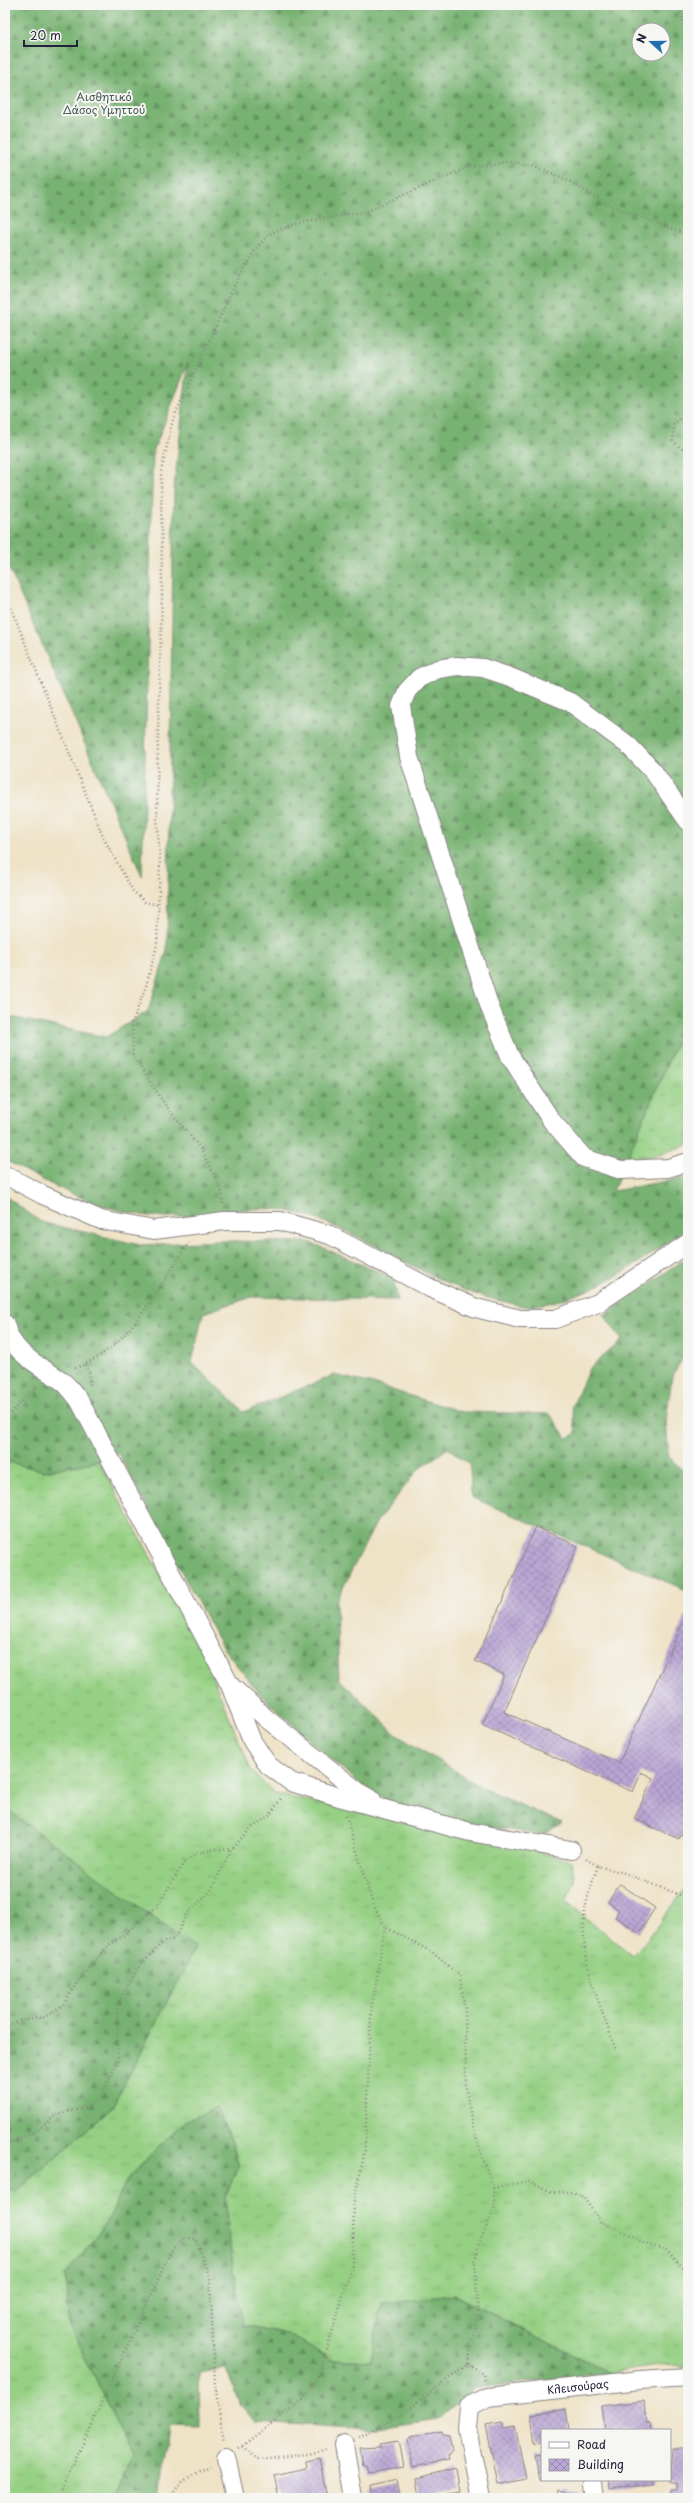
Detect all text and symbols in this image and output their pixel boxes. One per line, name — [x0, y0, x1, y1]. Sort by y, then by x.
scale bar — [24, 22, 77, 48]
north arrow — [631, 22, 671, 62]
text: 20 m — [30, 26, 61, 44]
text: N — [632, 31, 651, 45]
park label: Αισθητικό Δάσος Υμηττού — [63, 88, 145, 118]
street label: Κλεισούρας — [546, 2375, 610, 2398]
legend — [541, 2429, 671, 2481]
text: Road — [577, 2435, 606, 2453]
text: Building — [577, 2455, 624, 2473]

